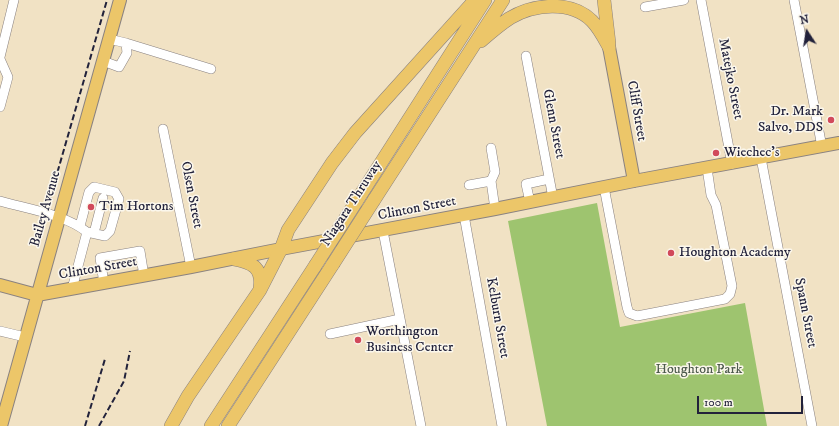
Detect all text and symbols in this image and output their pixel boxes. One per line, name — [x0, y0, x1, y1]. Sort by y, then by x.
north arrow — [787, 12, 827, 52]
text: N — [799, 12, 810, 28]
street label: Matejko Street — [714, 37, 746, 121]
street label: Cliff Street — [622, 79, 650, 143]
street label: Glenn Street — [538, 88, 568, 160]
place label: Dr. Mark Salvo, DDS — [758, 104, 823, 136]
marker: Dr. Mark Salvo, DDS — [826, 115, 836, 125]
place label: Wiechec's — [724, 145, 779, 161]
marker: Wiechec's — [711, 148, 721, 158]
street label: Niagara Thruway — [318, 158, 386, 250]
street label: Olsen Street — [176, 160, 206, 230]
street label: Bailey Avenue — [27, 169, 65, 249]
street label: Clinton Street — [377, 193, 457, 225]
place label: Tim Hortons — [99, 199, 173, 215]
marker: Tim Hortons — [86, 202, 96, 212]
place label: Houghton Academy — [679, 245, 791, 261]
marker: Houghton Academy — [666, 248, 676, 258]
street label: Clinton Street — [58, 254, 138, 284]
street label: Kelburn Street — [482, 276, 512, 360]
street label: Spann Street — [790, 277, 820, 349]
place label: Worthington Business Center — [366, 324, 453, 356]
marker: Worthington Business Center — [353, 335, 363, 345]
park label: Houghton Park — [656, 362, 742, 378]
scale bar — [699, 388, 805, 414]
text: 100 m — [704, 395, 733, 410]

